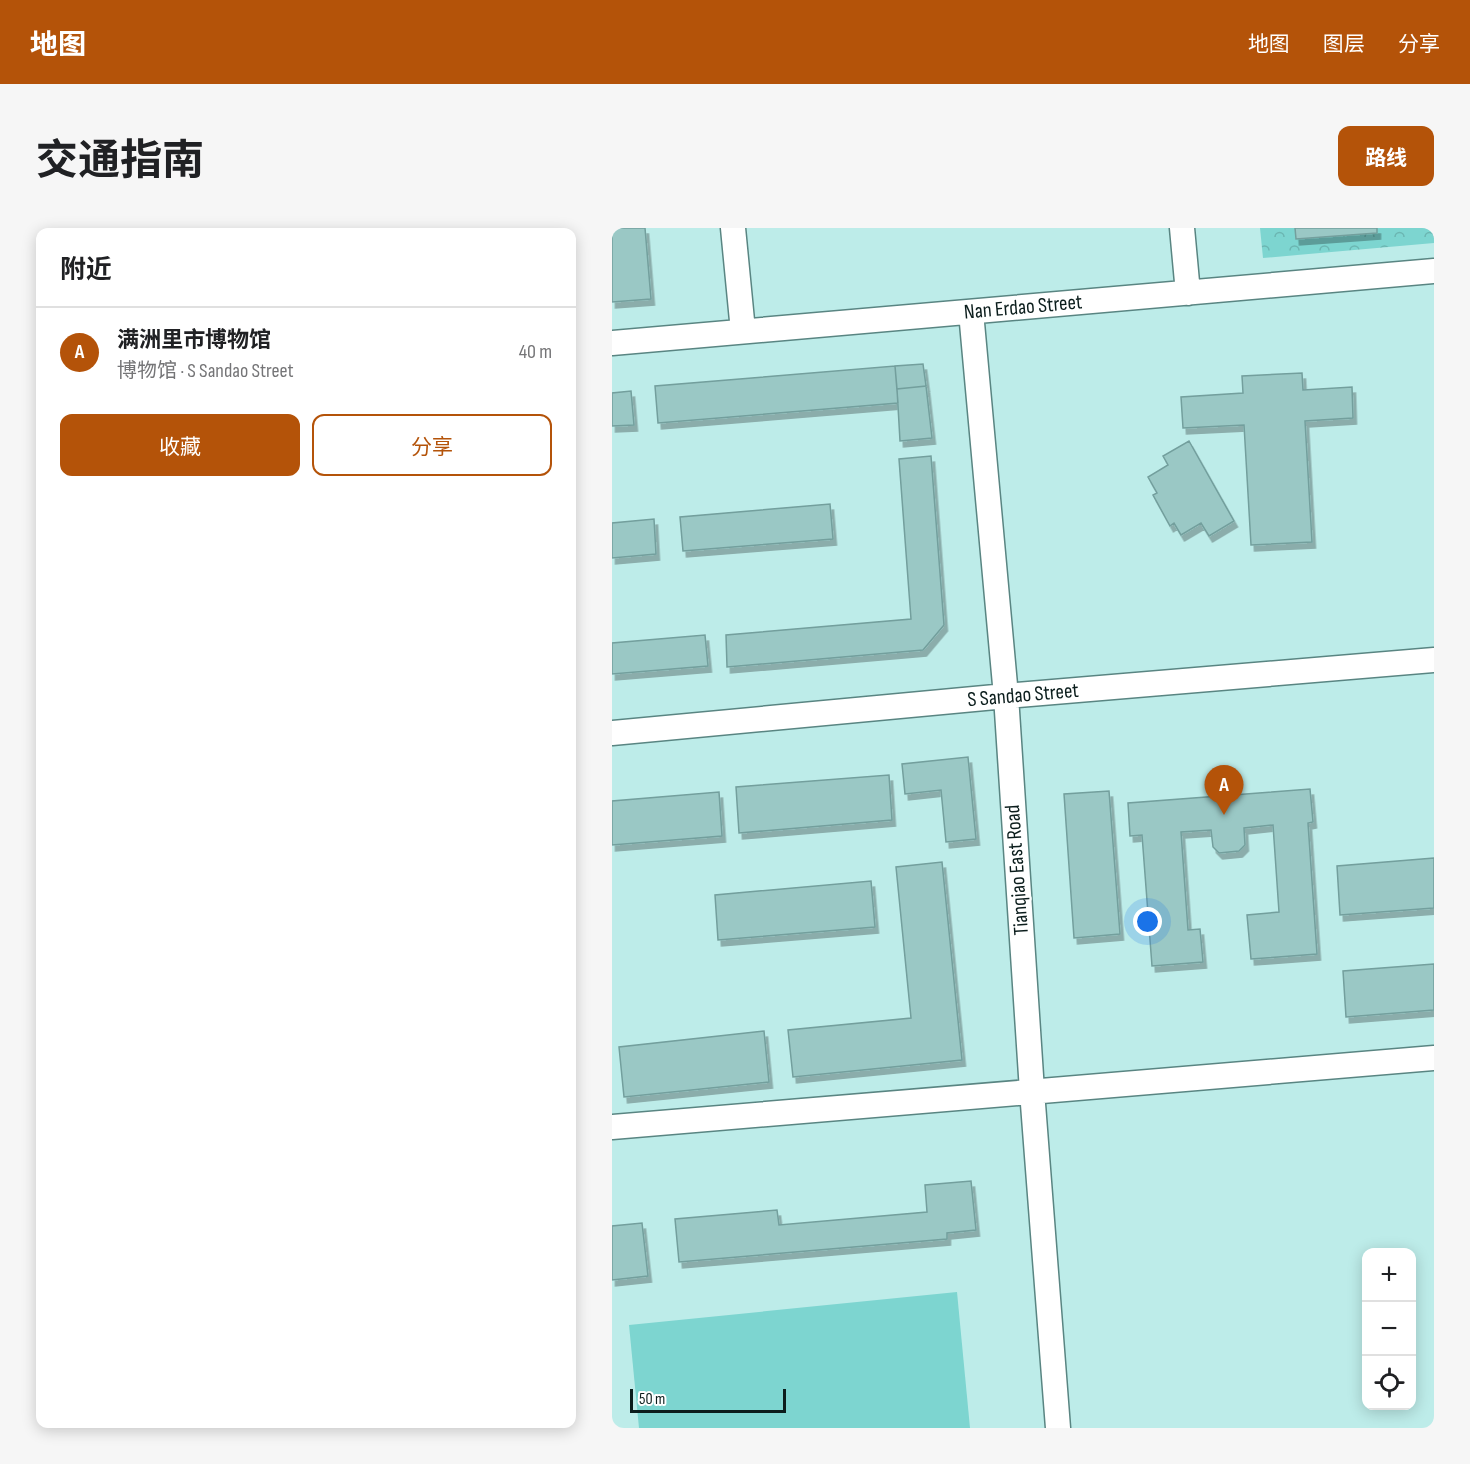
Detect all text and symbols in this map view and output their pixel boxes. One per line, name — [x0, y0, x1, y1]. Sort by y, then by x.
text: 地图 — [30, 29, 86, 62]
text: 地图 — [1248, 32, 1290, 57]
text: 图层 — [1323, 32, 1365, 57]
text: 分享 — [1398, 32, 1440, 57]
button: 路线 — [1338, 126, 1434, 186]
text: 交通指南 — [36, 136, 204, 187]
text: 附近 — [60, 255, 112, 286]
street label: Nan Erdao Street — [963, 289, 1083, 325]
text: 满洲里市博物馆 — [117, 327, 271, 354]
text: A — [75, 340, 84, 364]
text: 40 m — [519, 340, 552, 364]
text: 博物馆 · S Sandao Street — [117, 359, 294, 383]
button: 收藏 — [60, 414, 300, 476]
button: 分享 — [312, 414, 552, 476]
street label: S Sandao Street — [966, 678, 1080, 712]
pin: A — [1204, 766, 1244, 815]
street label: Tianqiao East Road — [1000, 804, 1034, 936]
your location — [1133, 907, 1162, 936]
map controls — [1362, 1248, 1416, 1410]
button: + — [1362, 1248, 1416, 1302]
button: − — [1362, 1302, 1416, 1356]
button: locate — [1362, 1356, 1416, 1410]
scale bar — [630, 1386, 786, 1414]
text: 50 m — [639, 1390, 665, 1409]

